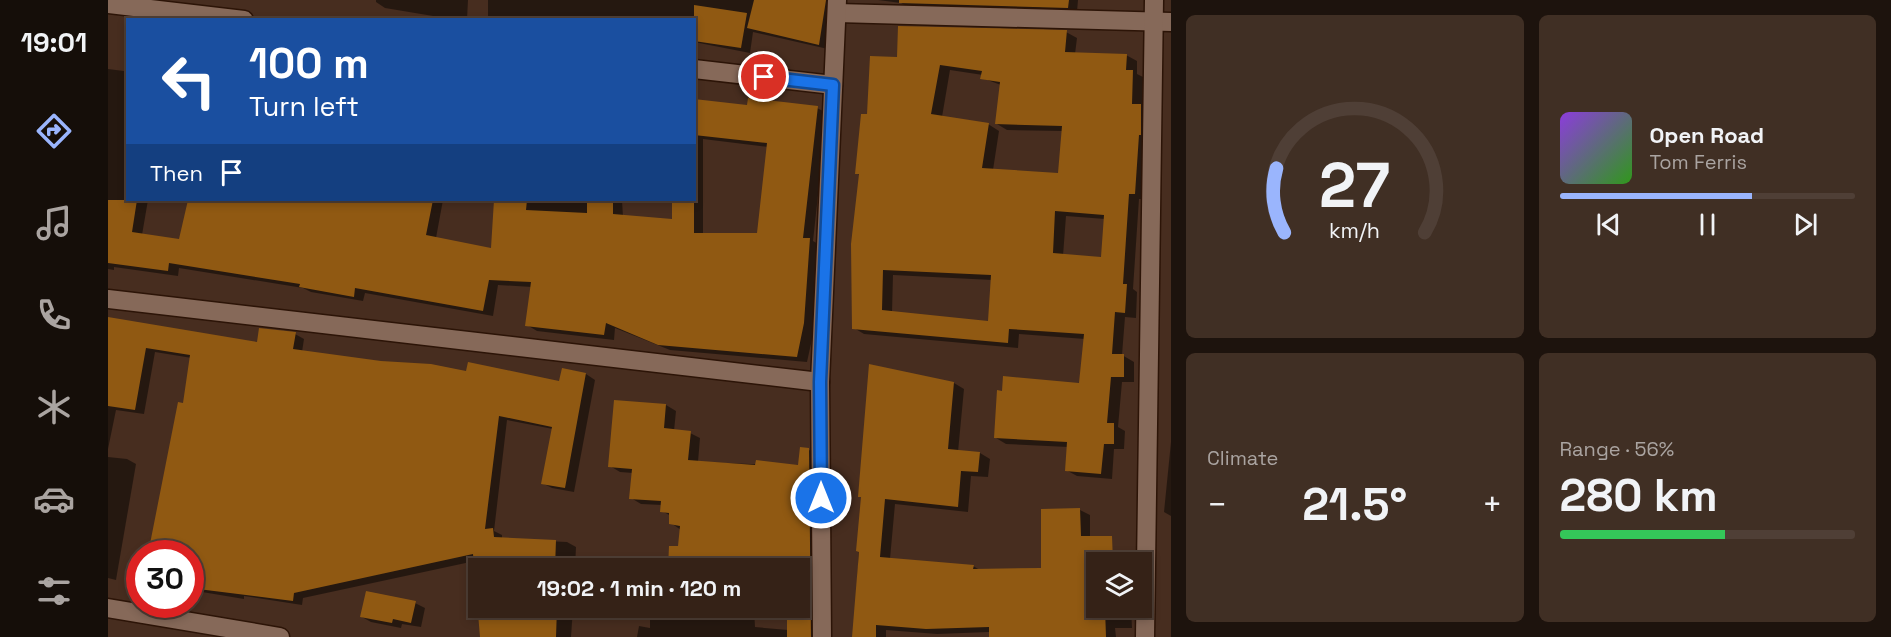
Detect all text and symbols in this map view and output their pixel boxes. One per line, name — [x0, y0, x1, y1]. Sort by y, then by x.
text: 19:01 — [21, 25, 87, 60]
text: 100 m — [249, 37, 369, 90]
icon: left — [150, 42, 228, 120]
pin — [738, 51, 789, 102]
icon: arrive — [747, 60, 780, 93]
text: Turn left — [249, 89, 359, 124]
icon: directions — [33, 110, 75, 152]
text: Open Road — [1650, 121, 1764, 149]
text: 27 — [1319, 147, 1390, 226]
text: Tom Ferris — [1650, 149, 1747, 175]
icon: arrive — [215, 156, 248, 189]
text: Then — [150, 159, 203, 187]
icon: music — [33, 202, 75, 244]
icon: previous — [1592, 208, 1625, 241]
icon: pause — [1691, 208, 1724, 241]
icon: next — [1789, 208, 1822, 241]
text: km/h — [1329, 218, 1380, 245]
icon: phone — [33, 294, 75, 336]
icon: climate — [33, 386, 75, 428]
text: Range · 56% — [1560, 436, 1674, 462]
text: Climate — [1207, 445, 1278, 471]
position arrow — [789, 466, 853, 530]
text: 280 km — [1560, 467, 1718, 524]
text: 21.5° — [1302, 476, 1407, 533]
icon: car — [33, 478, 75, 520]
text: − — [1207, 484, 1227, 526]
text: + — [1482, 484, 1503, 526]
speed limit sign: 30 — [126, 540, 204, 618]
map controls — [1086, 552, 1152, 618]
button: layers — [1086, 552, 1152, 618]
icon: filters — [33, 570, 75, 612]
text: 19:02 · 1 min · 120 m — [537, 574, 741, 602]

